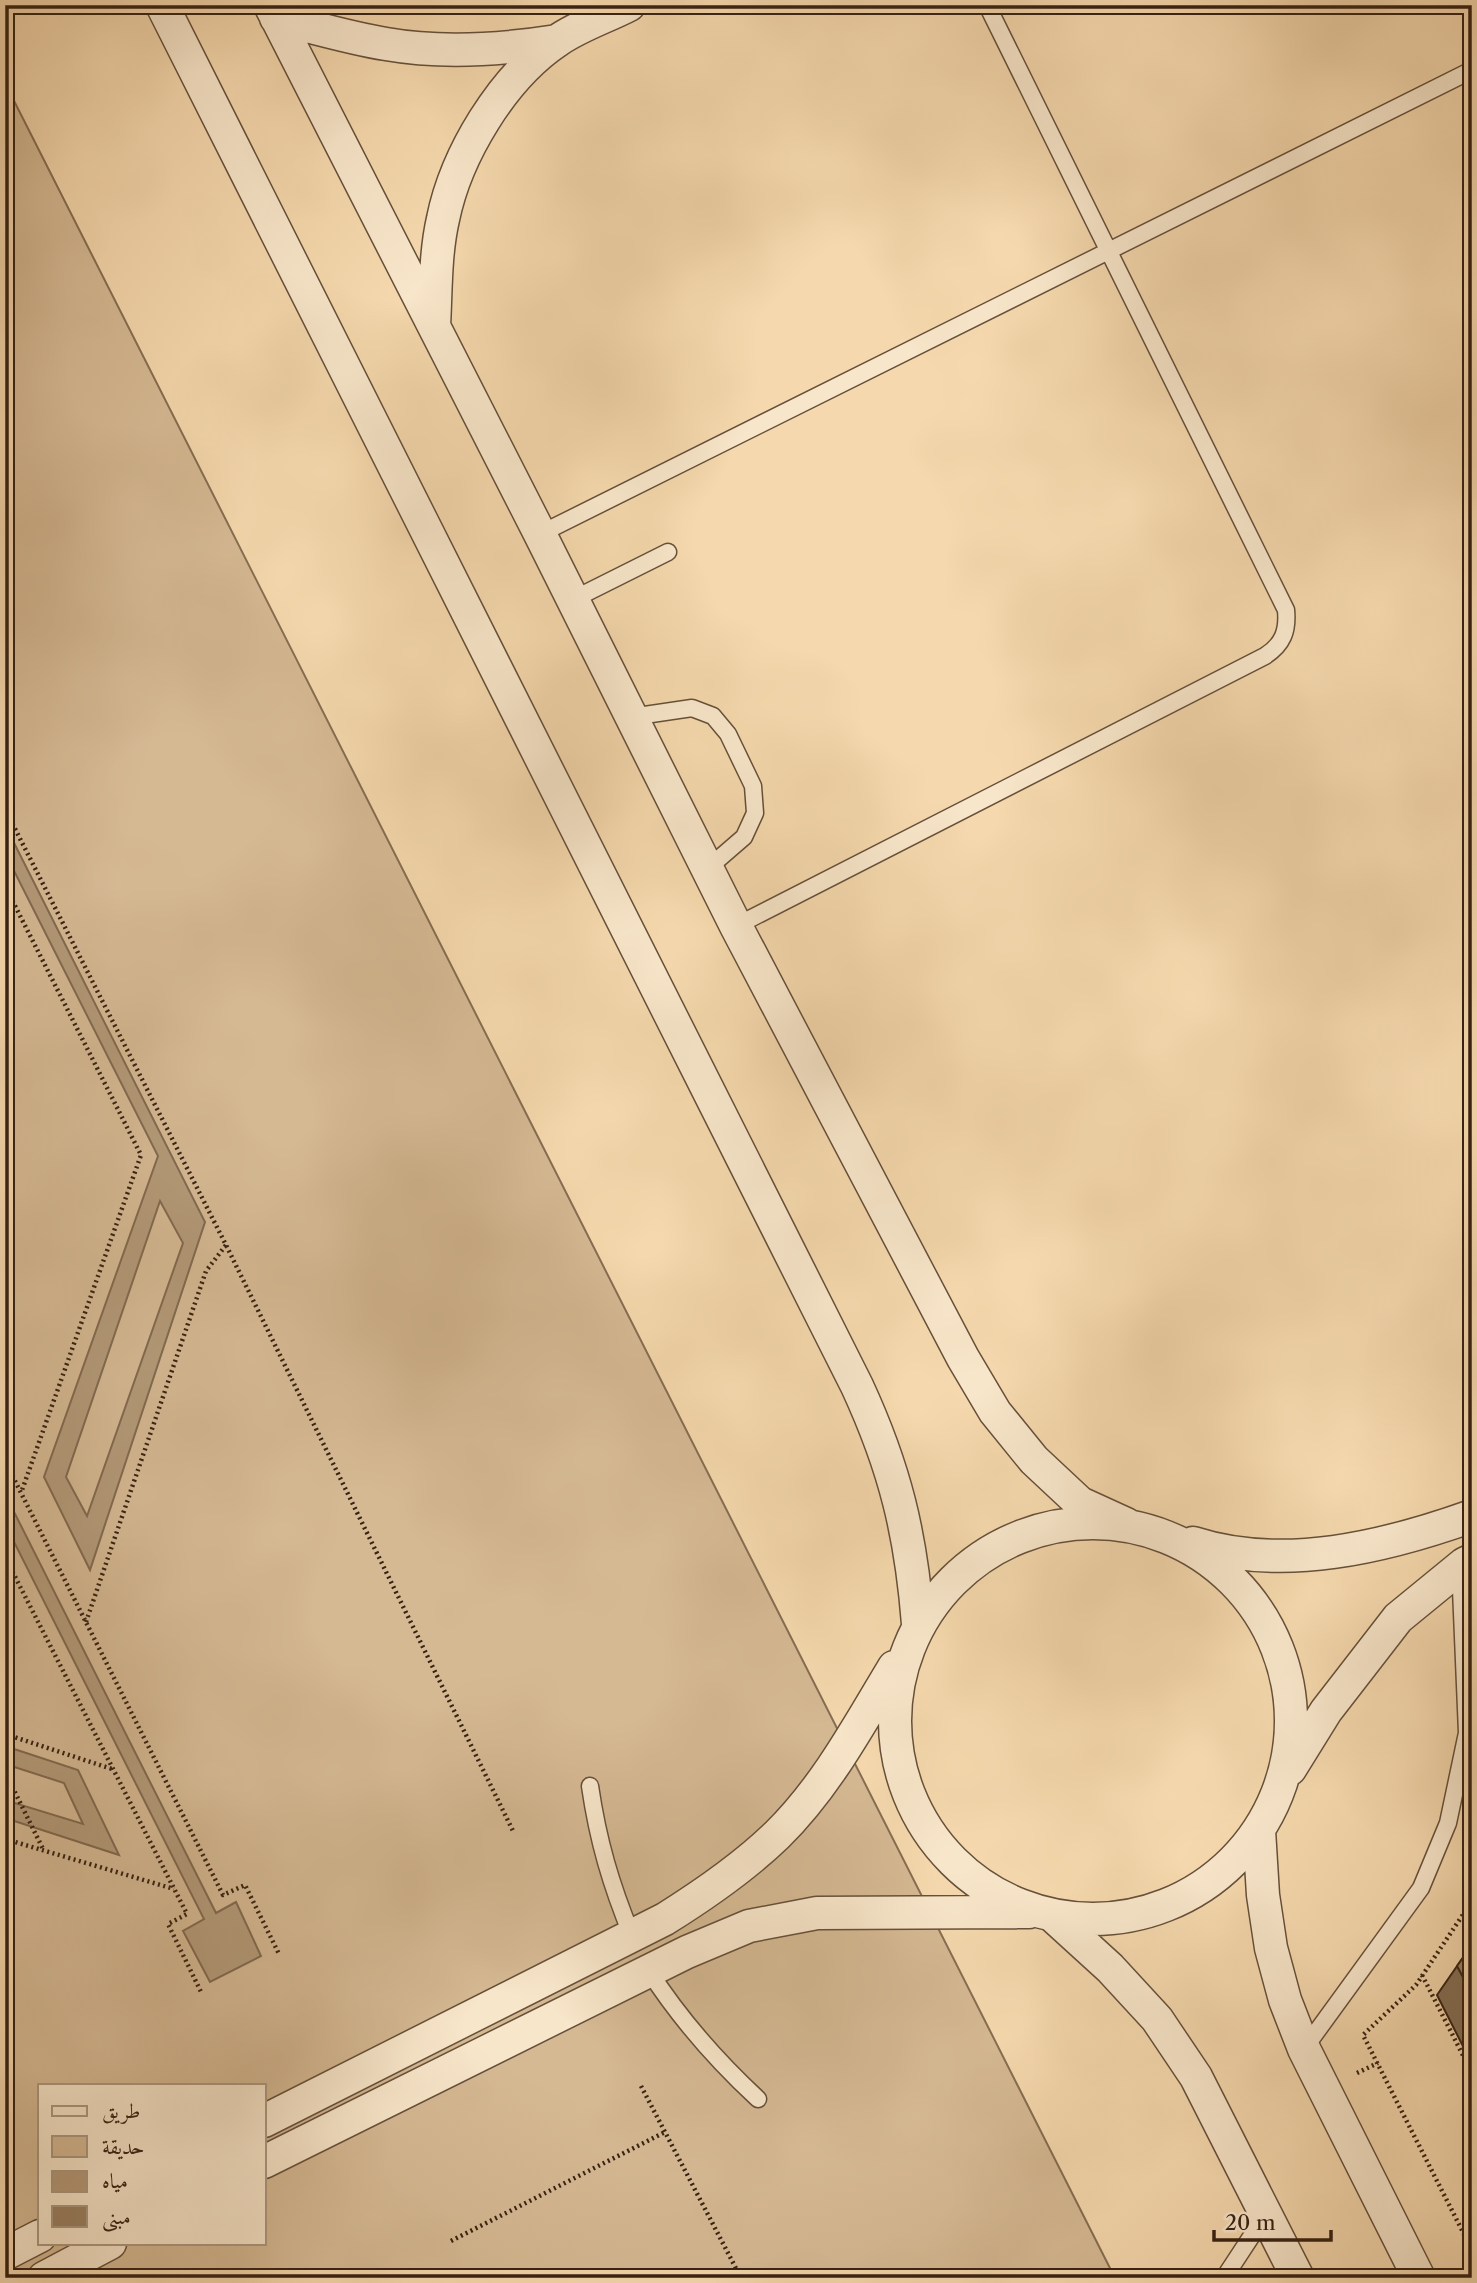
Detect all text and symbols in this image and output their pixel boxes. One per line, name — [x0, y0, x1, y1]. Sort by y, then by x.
legend — [38, 2084, 266, 2244]
text: طريق — [102, 2098, 140, 2124]
text: حديقة — [102, 2134, 145, 2160]
text: مياه — [102, 2168, 128, 2193]
scale bar — [1214, 2199, 1332, 2243]
text: مبنى — [102, 2204, 131, 2232]
text: 20 m — [1225, 2210, 1276, 2235]

